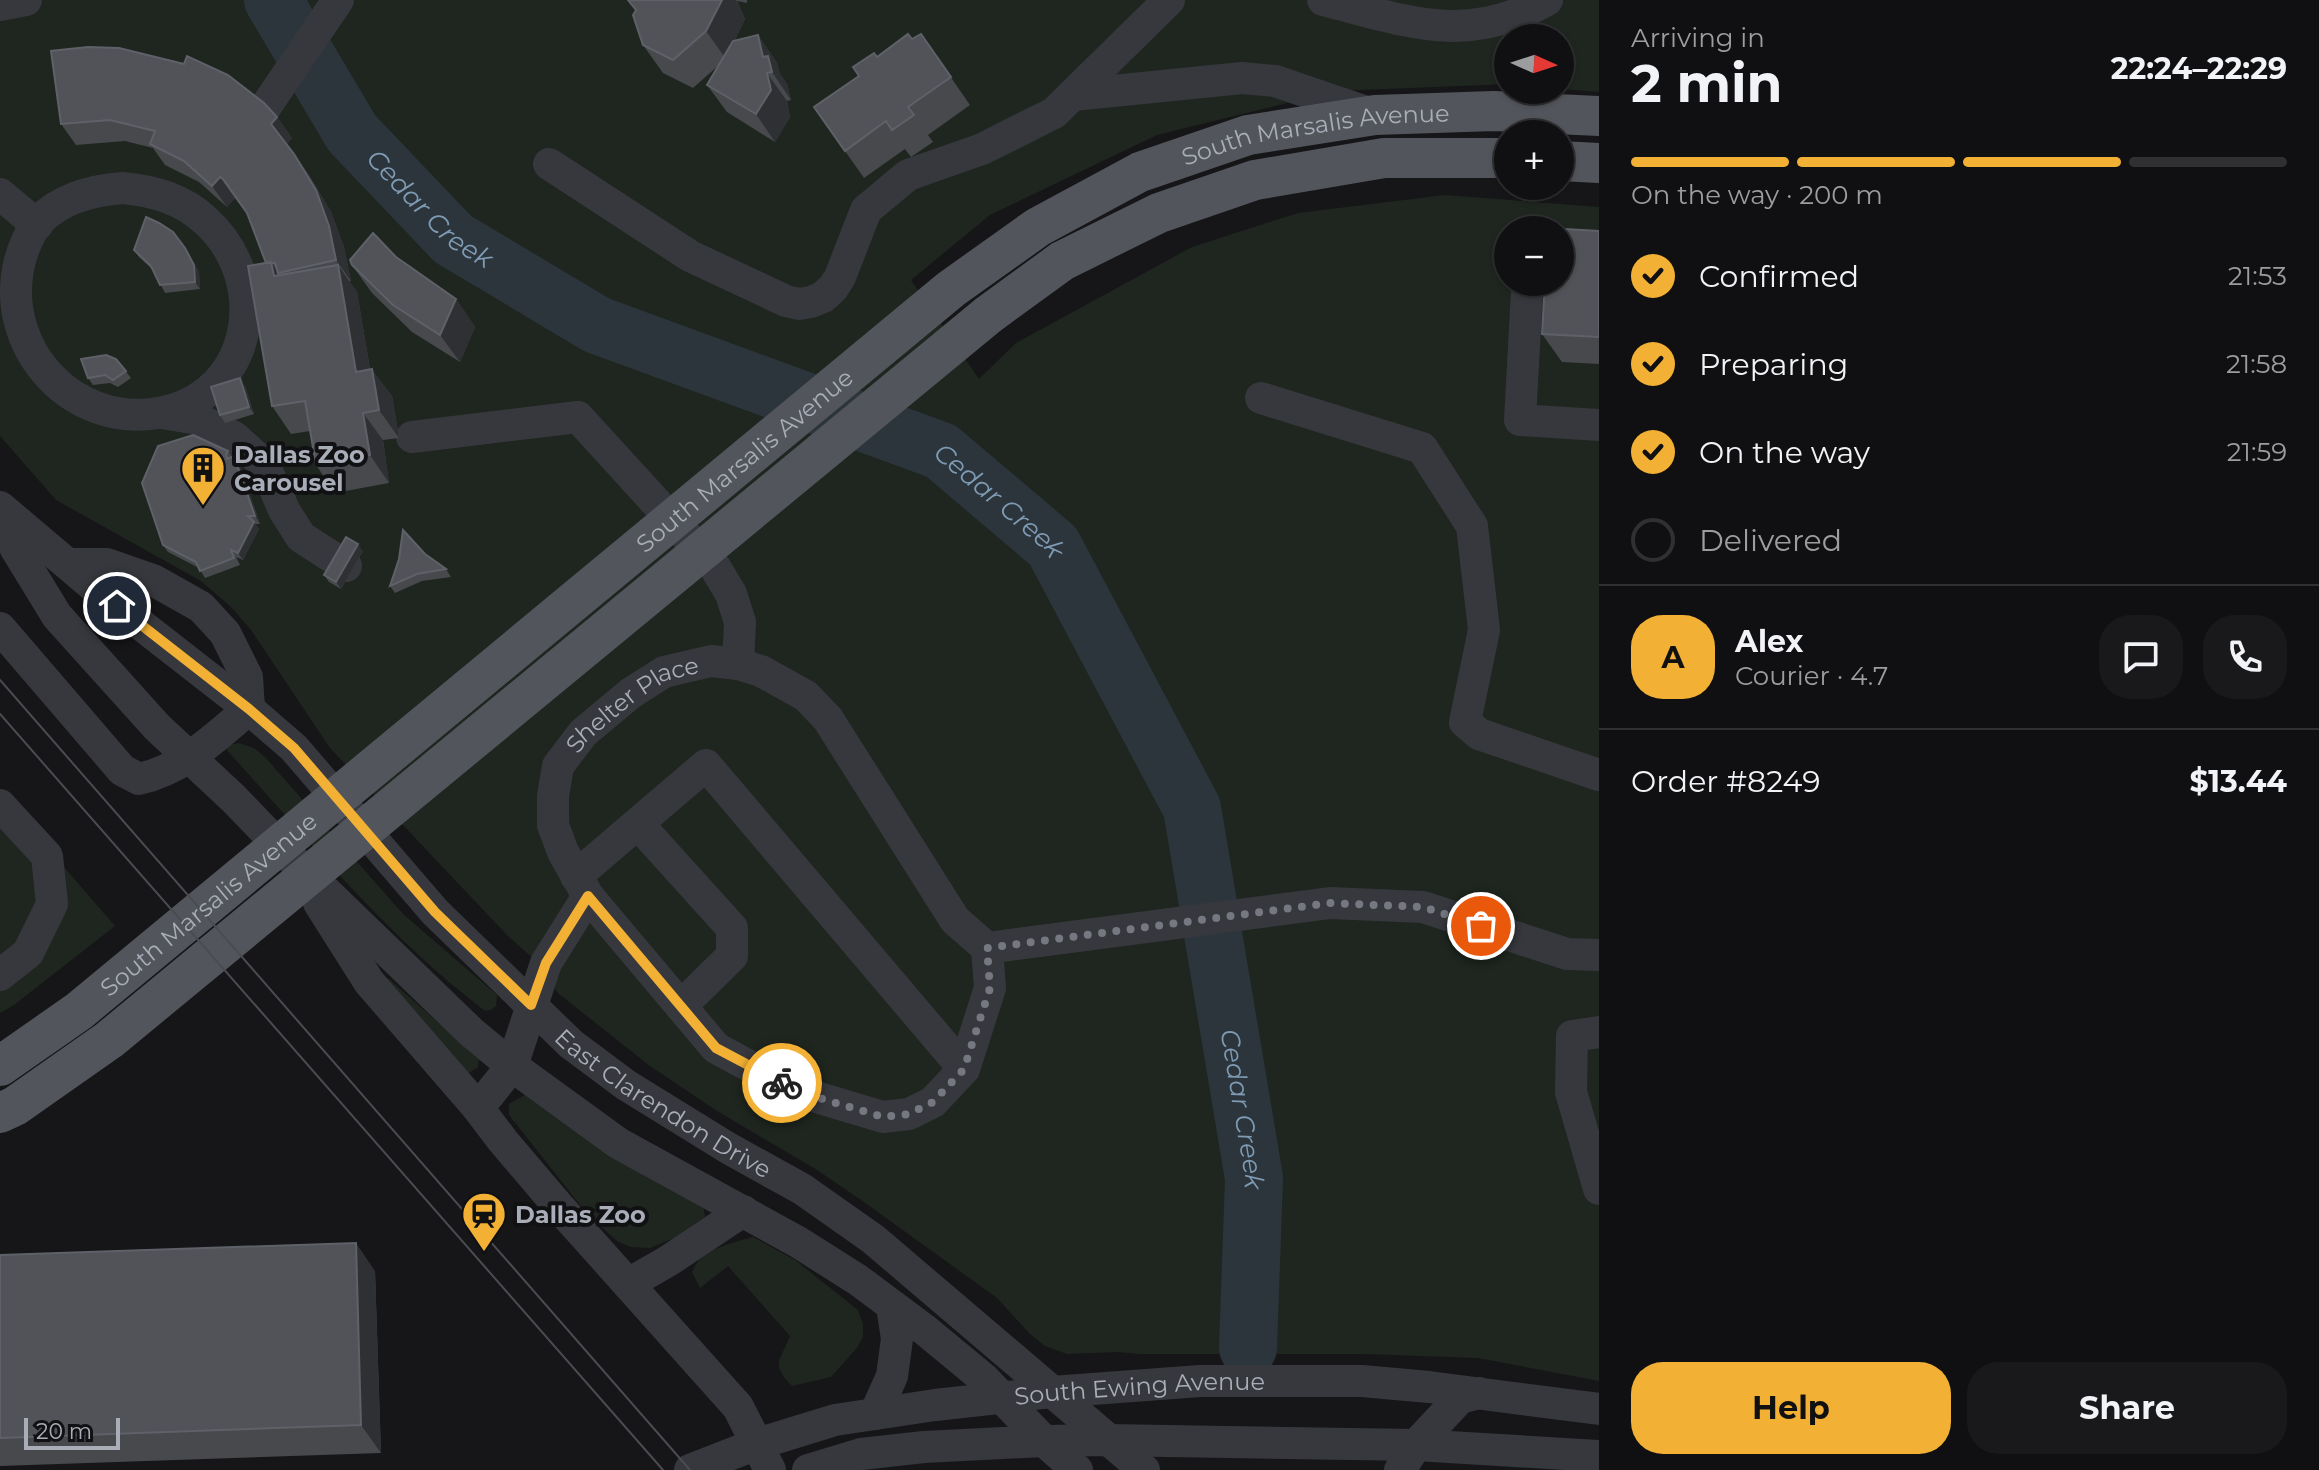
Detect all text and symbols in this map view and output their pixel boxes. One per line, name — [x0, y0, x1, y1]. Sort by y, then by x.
text: Arriving in — [1631, 22, 1765, 54]
north arrow — [1494, 24, 1574, 104]
map controls — [1494, 24, 1574, 296]
text: 22:24–22:29 — [2111, 50, 2287, 87]
text: 2 min — [1631, 52, 1783, 115]
street label: South Marsalis Avenue — [1178, 98, 1450, 171]
button: + — [1494, 120, 1574, 200]
water label: Cedar Creek — [360, 142, 500, 276]
text: On the way · 200 m — [1631, 179, 1883, 211]
button: − — [1494, 216, 1574, 296]
icon: check — [1631, 254, 1675, 298]
text: Confirmed — [1699, 258, 1859, 295]
text: 21:53 — [2228, 260, 2287, 292]
icon: check — [1631, 342, 1675, 386]
text: Preparing — [1699, 346, 1848, 383]
text: 21:58 — [2226, 348, 2287, 380]
street label: South Marsalis Avenue — [630, 362, 858, 558]
icon: check — [1631, 430, 1675, 474]
text: On the way — [1699, 434, 1870, 471]
water label: Cedar Creek — [927, 436, 1073, 565]
text: 21:59 — [2227, 436, 2287, 468]
place label: Dallas Zoo Carousel — [234, 440, 365, 497]
building icon: Dallas Zoo Carousel — [179, 444, 227, 507]
text: Delivered — [1699, 522, 1842, 559]
pin — [83, 572, 151, 640]
icon: home — [95, 584, 139, 628]
button: chat — [2099, 615, 2183, 699]
button: phone — [2203, 615, 2287, 699]
text: Alex — [1735, 623, 1803, 660]
text: A — [1662, 639, 1684, 676]
street label: Shelter Place — [559, 650, 701, 758]
text: Courier · 4.7 — [1735, 660, 1888, 692]
text: Order #8249 — [1631, 763, 1820, 800]
text: $13.44 — [2189, 763, 2287, 800]
street label: South Marsalis Avenue — [94, 806, 322, 1002]
pin — [1447, 892, 1515, 960]
icon: bag — [1459, 904, 1503, 948]
street label: East Clarendon Drive — [549, 1022, 777, 1184]
water label: Cedar Creek — [1213, 1027, 1270, 1191]
courier — [742, 1043, 822, 1123]
icon: bike — [760, 1061, 804, 1105]
station icon: Dallas Zoo — [460, 1190, 508, 1253]
place label: Dallas Zoo — [515, 1200, 646, 1229]
button: Help — [1631, 1362, 1951, 1454]
button: Share — [1967, 1362, 2287, 1454]
street label: South Ewing Avenue — [1013, 1366, 1265, 1411]
scale bar — [24, 1414, 120, 1450]
text: 20 m — [36, 1418, 92, 1445]

